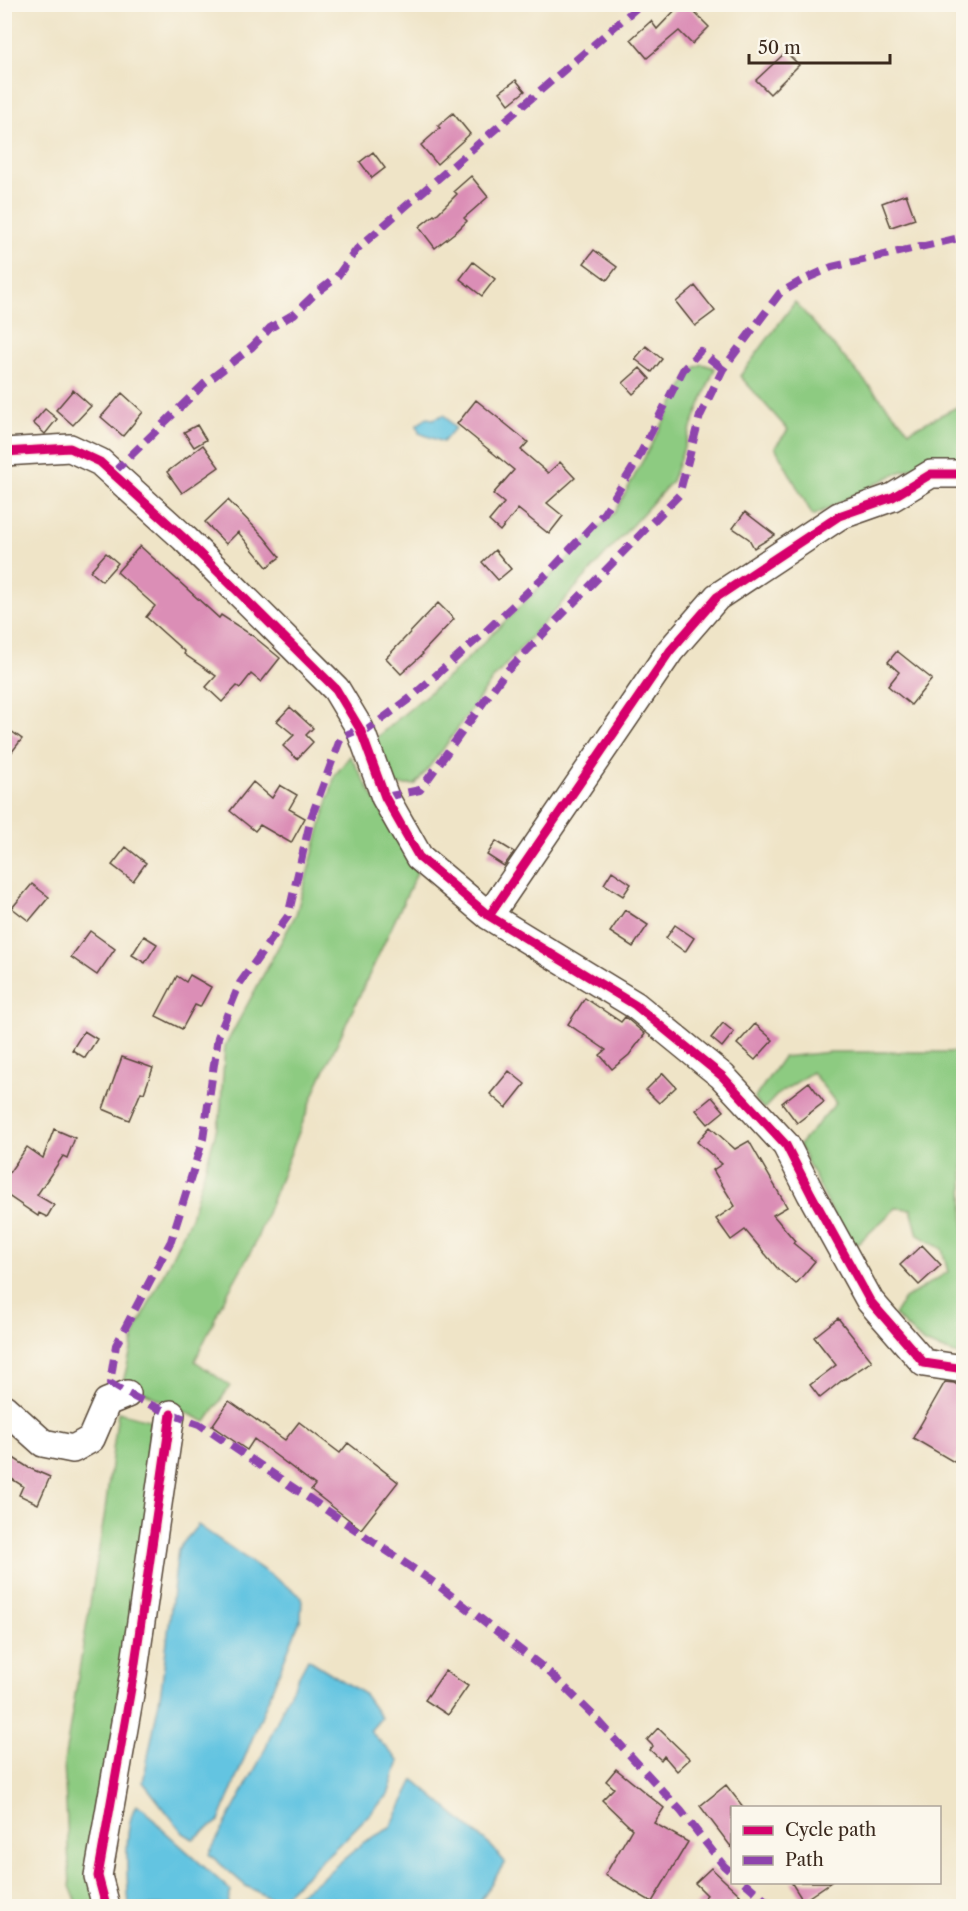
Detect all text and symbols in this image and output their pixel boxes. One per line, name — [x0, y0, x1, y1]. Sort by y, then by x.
scale bar — [749, 27, 890, 65]
text: 50 m — [758, 37, 801, 59]
legend — [731, 1806, 941, 1884]
text: Cycle path — [785, 1819, 876, 1841]
text: Path — [785, 1849, 824, 1871]

